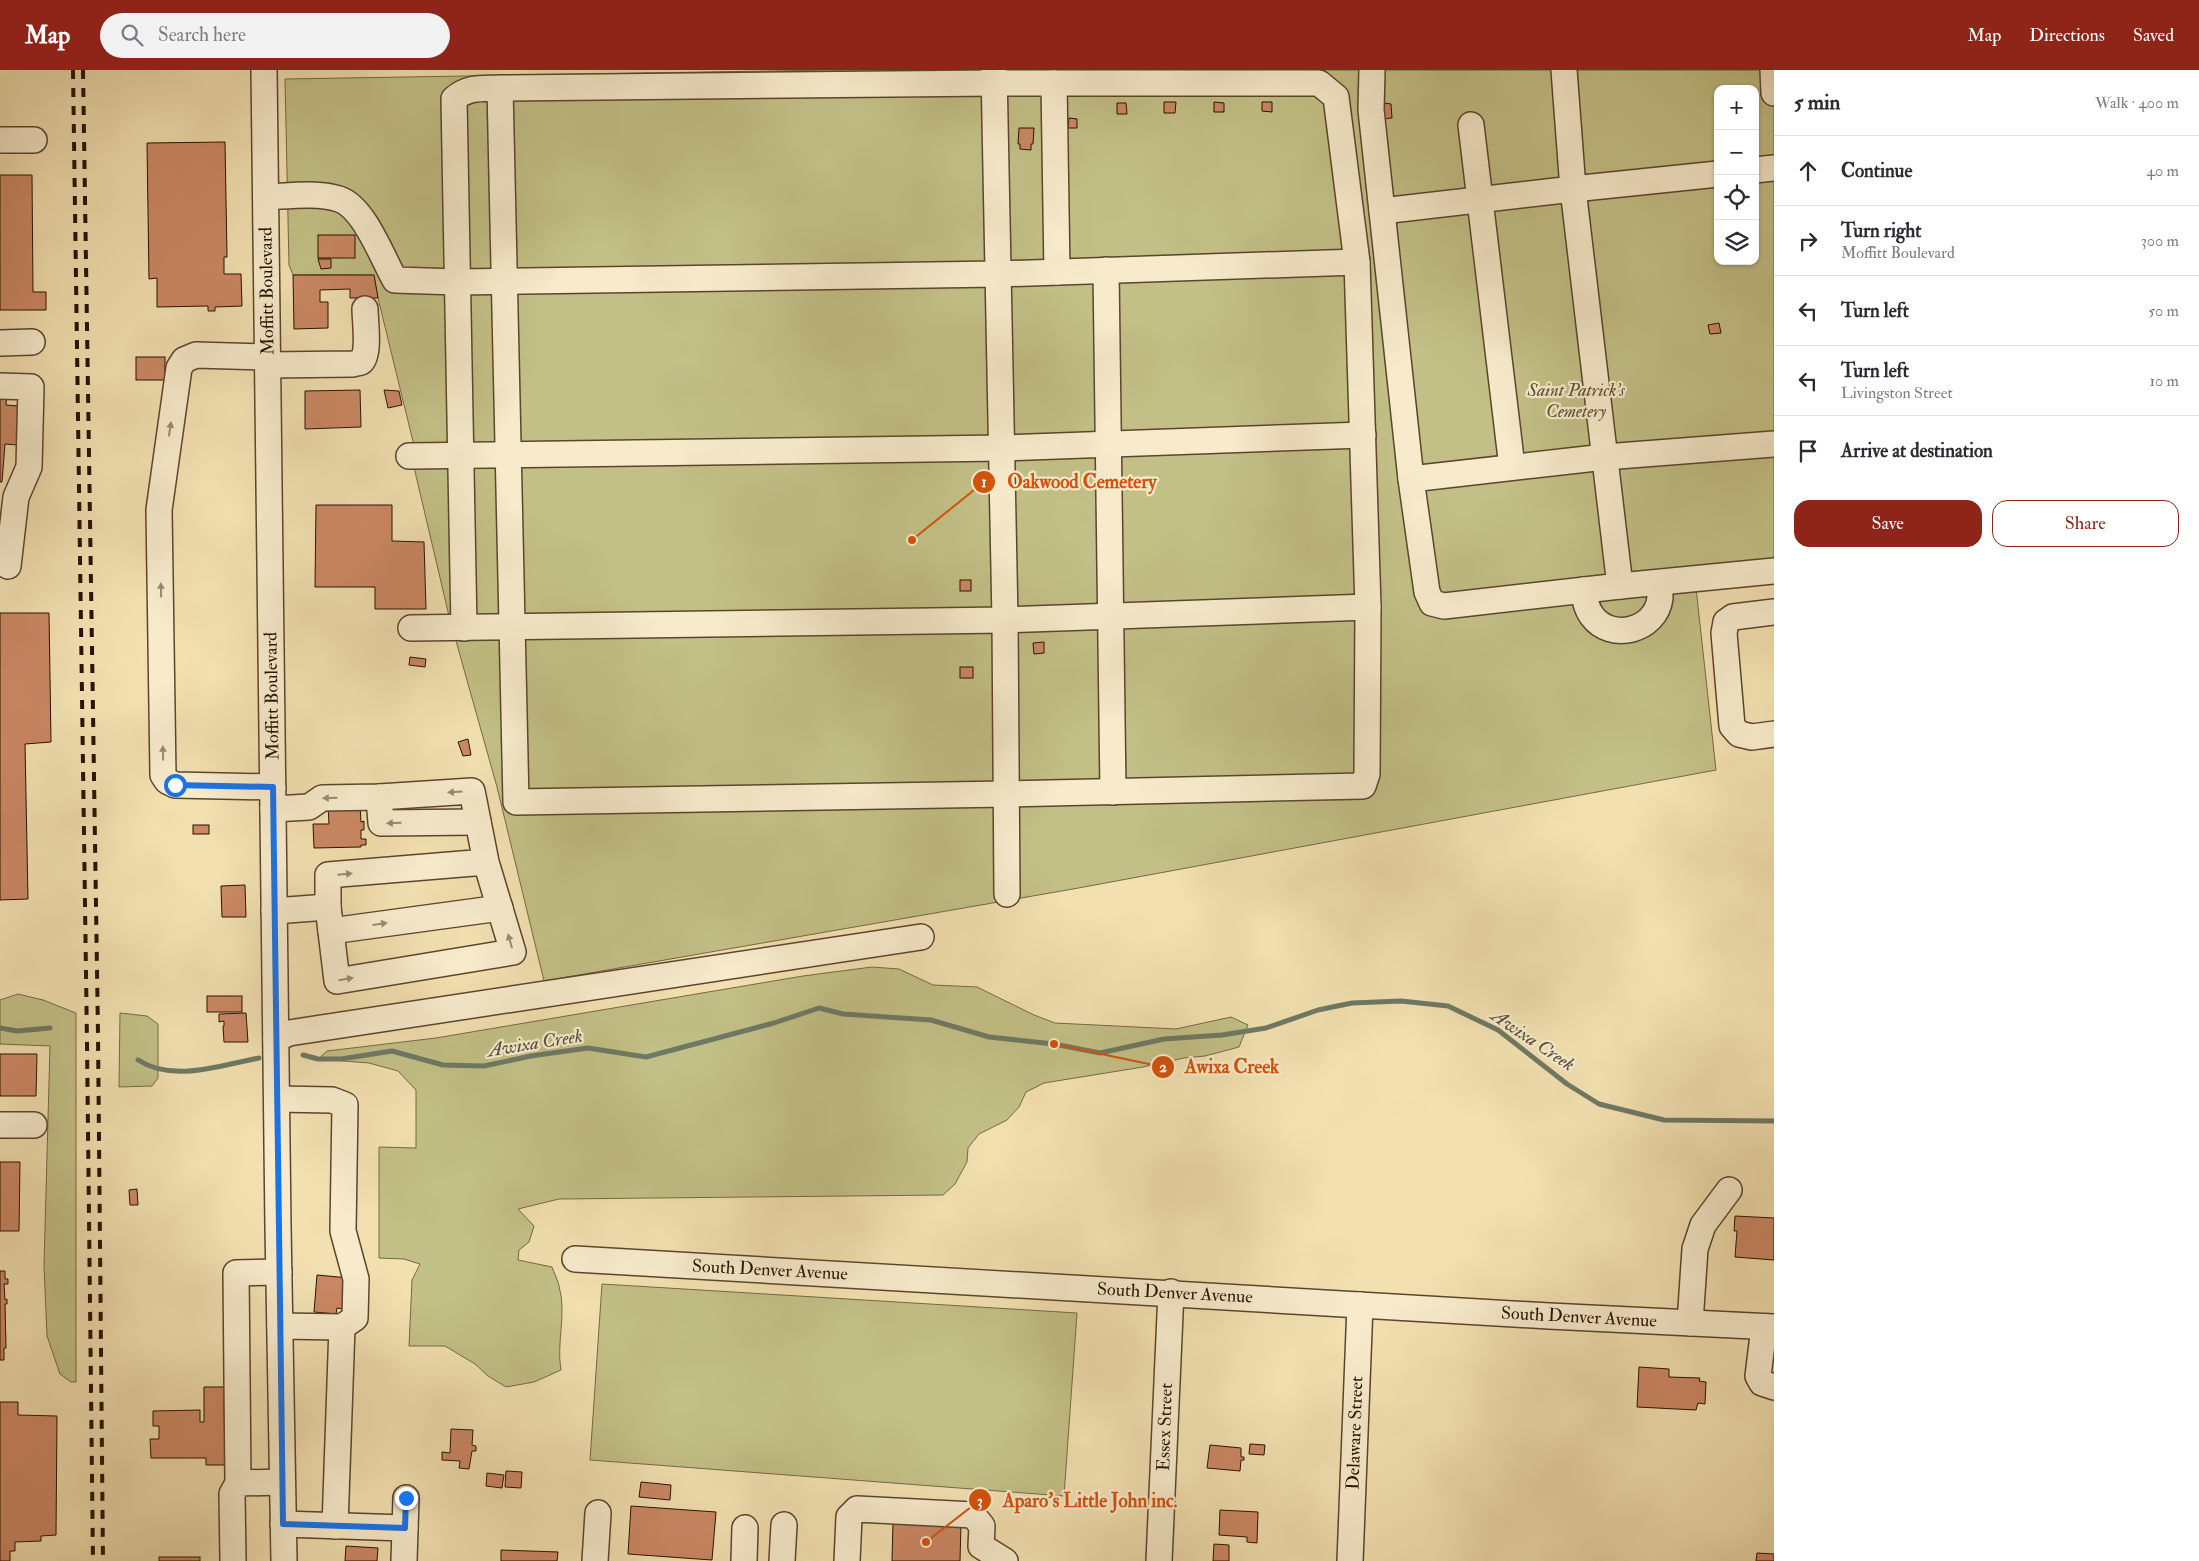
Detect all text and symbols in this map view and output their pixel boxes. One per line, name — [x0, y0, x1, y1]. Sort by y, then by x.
search box — [100, 13, 450, 58]
text: Map — [25, 20, 70, 51]
icon: search — [118, 21, 146, 49]
text: Search here — [158, 23, 246, 47]
text: Map — [1968, 24, 2001, 47]
text: Directions — [2029, 24, 2105, 47]
text: Saved — [2133, 24, 2174, 47]
map controls — [1714, 85, 1759, 265]
button: + — [1714, 85, 1759, 130]
text: 5 min — [1794, 89, 1840, 116]
text: Walk · 400 m — [2095, 93, 2179, 113]
button: − — [1714, 130, 1759, 175]
icon: ahead — [1794, 157, 1822, 185]
text: Continue — [1841, 159, 1912, 183]
text: 40 m — [2146, 161, 2179, 181]
button: locate — [1714, 175, 1759, 220]
text: Turn right — [1841, 219, 1921, 243]
button: layers — [1714, 220, 1759, 265]
street label: Moffitt Boulevard — [254, 227, 280, 355]
icon: right — [1794, 227, 1822, 255]
text: 300 m — [2141, 231, 2179, 251]
text: Moffitt Boulevard — [1841, 243, 1955, 263]
icon: left — [1794, 297, 1822, 325]
text: Turn left — [1841, 299, 1909, 323]
text: 50 m — [2148, 301, 2179, 321]
text: Turn left — [1841, 359, 1909, 383]
icon: left — [1794, 367, 1822, 395]
text: 10 m — [2149, 371, 2179, 391]
park label: Saint Patrick's Cemetery — [1526, 379, 1626, 423]
text: Livingston Street — [1841, 383, 1953, 403]
one-way arrow — [166, 420, 174, 436]
icon: arrive — [1794, 437, 1822, 465]
text: Arrive at destination — [1841, 439, 1993, 463]
callout: Oakwood Cemetery — [972, 465, 1166, 499]
text: Oakwood Cemetery — [1007, 470, 1157, 495]
text: 1 — [981, 473, 987, 492]
button: Save — [1794, 500, 1982, 547]
button: Share — [1992, 500, 2179, 547]
one-way arrow — [156, 582, 164, 598]
street label: Moffitt Boulevard — [259, 632, 285, 760]
one-way arrow — [159, 745, 167, 761]
route start — [164, 774, 187, 797]
one-way arrow — [447, 789, 463, 797]
one-way arrow — [322, 794, 338, 802]
one-way arrow — [386, 819, 402, 827]
one-way arrow — [337, 869, 353, 877]
one-way arrow — [372, 920, 388, 928]
one-way arrow — [505, 934, 513, 949]
one-way arrow — [338, 975, 354, 983]
water label: Awixa Creek — [1485, 1002, 1579, 1077]
water label: Awixa Creek — [484, 1024, 584, 1063]
callout: Awixa Creek — [1150, 1050, 1290, 1084]
text: Awixa Creek — [1184, 1055, 1280, 1079]
text: 2 — [1159, 1058, 1167, 1077]
street label: South Denver Avenue — [692, 1254, 849, 1286]
street label: South Denver Avenue — [1097, 1277, 1254, 1309]
street label: South Denver Avenue — [1501, 1301, 1658, 1333]
street label: Delaware Street — [1342, 1376, 1368, 1490]
street label: Essex Street — [1152, 1382, 1178, 1471]
callout: Aparo's Little John inc. — [968, 1483, 1187, 1517]
route end — [395, 1487, 418, 1510]
text: Aparo's Little John inc. — [1002, 1489, 1178, 1514]
text: 3 — [977, 1492, 983, 1511]

